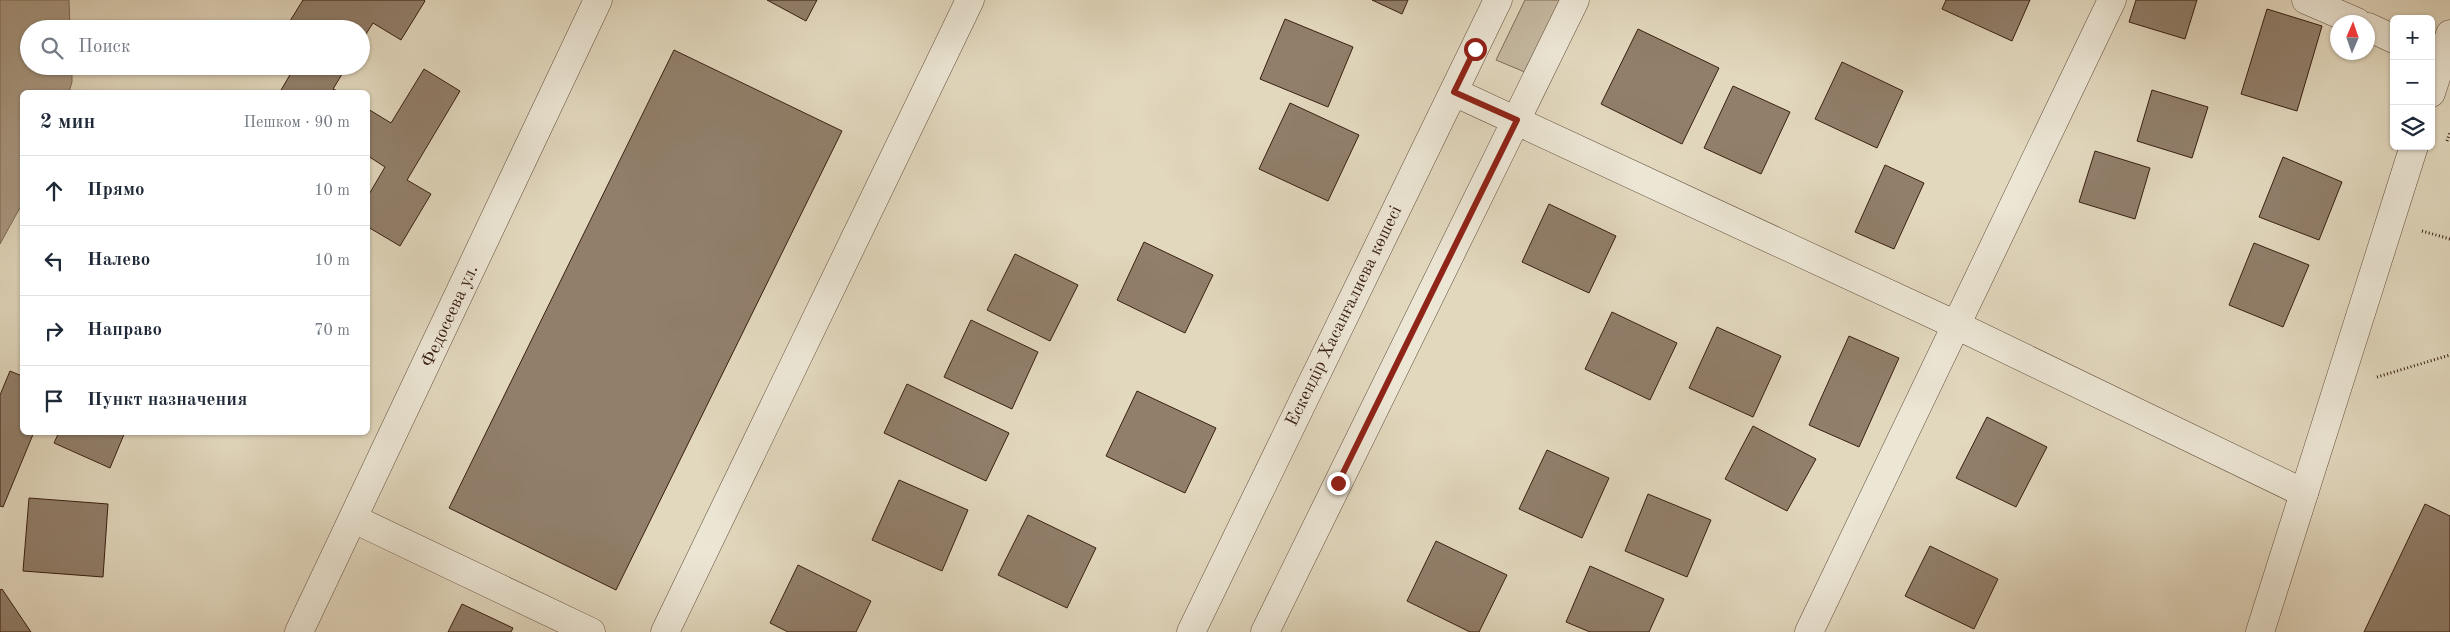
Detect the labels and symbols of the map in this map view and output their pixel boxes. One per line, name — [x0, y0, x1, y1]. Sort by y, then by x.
north arrow — [2330, 15, 2375, 60]
route start — [1464, 38, 1487, 61]
street label: Ескендір Хасанғалиева көшесі — [1283, 203, 1405, 429]
street label: Федосеева ул. — [418, 262, 482, 370]
route end — [1327, 472, 1350, 495]

